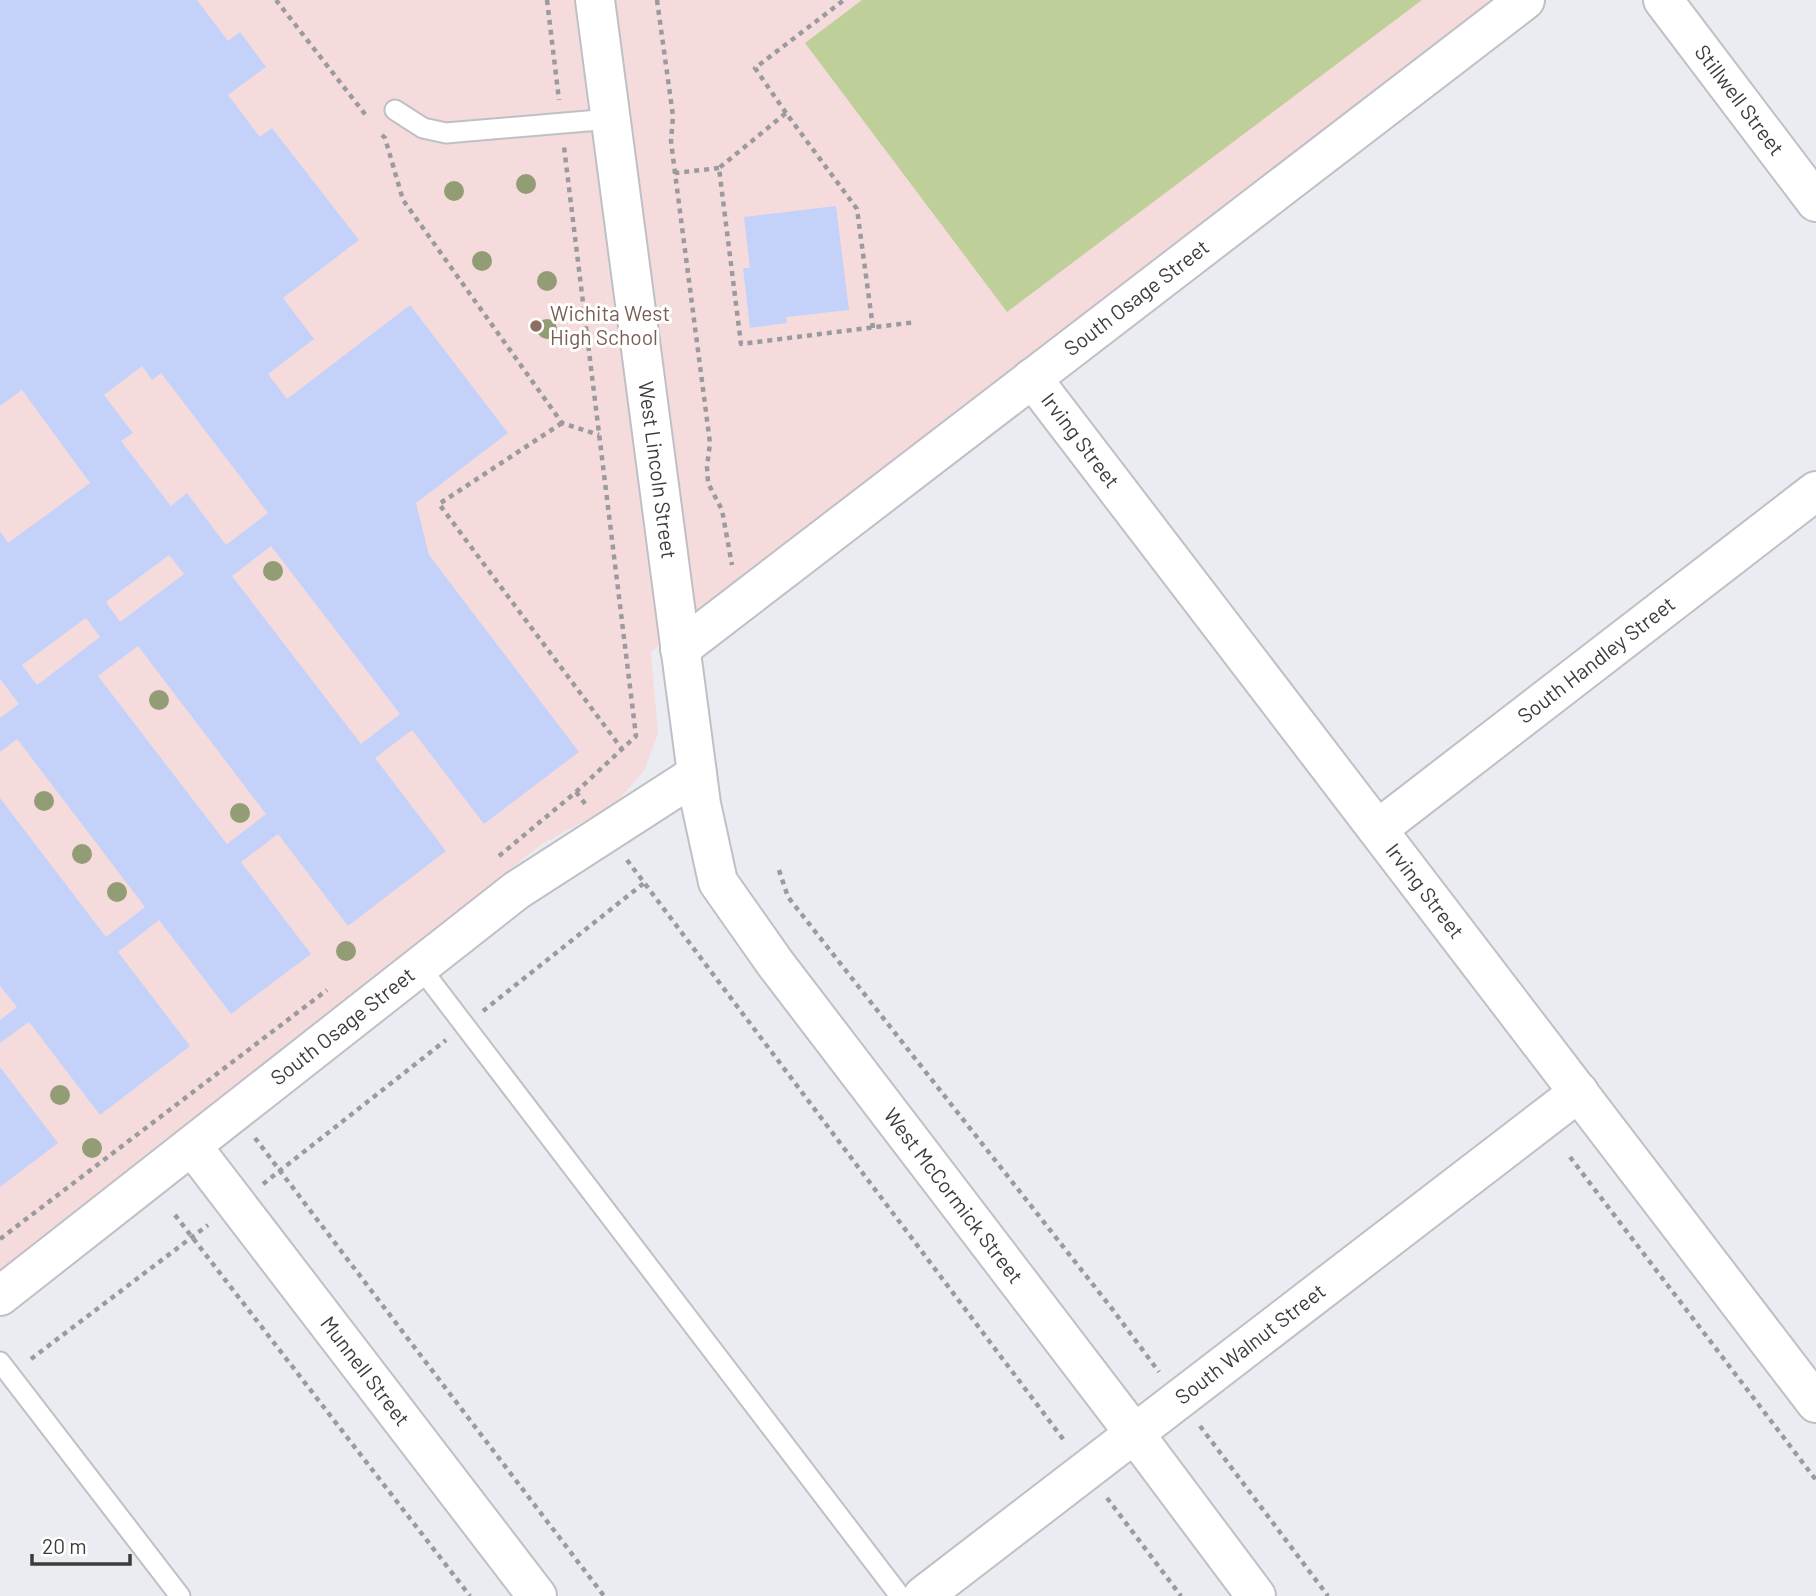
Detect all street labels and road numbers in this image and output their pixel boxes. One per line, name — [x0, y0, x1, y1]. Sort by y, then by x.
street label: Stillwell Street — [1690, 39, 1790, 160]
street label: South Osage Street — [1058, 233, 1213, 361]
street label: West Lincoln Street — [634, 379, 683, 560]
street label: Irving Street — [1037, 387, 1125, 492]
street label: South Handley Street — [1512, 591, 1679, 728]
street label: Irving Street — [1381, 838, 1470, 943]
street label: South Osage Street — [265, 961, 419, 1090]
street label: West McCormick Street — [879, 1102, 1029, 1288]
street label: South Walnut Street — [1169, 1278, 1330, 1409]
street label: Munnell Street — [316, 1311, 416, 1430]

